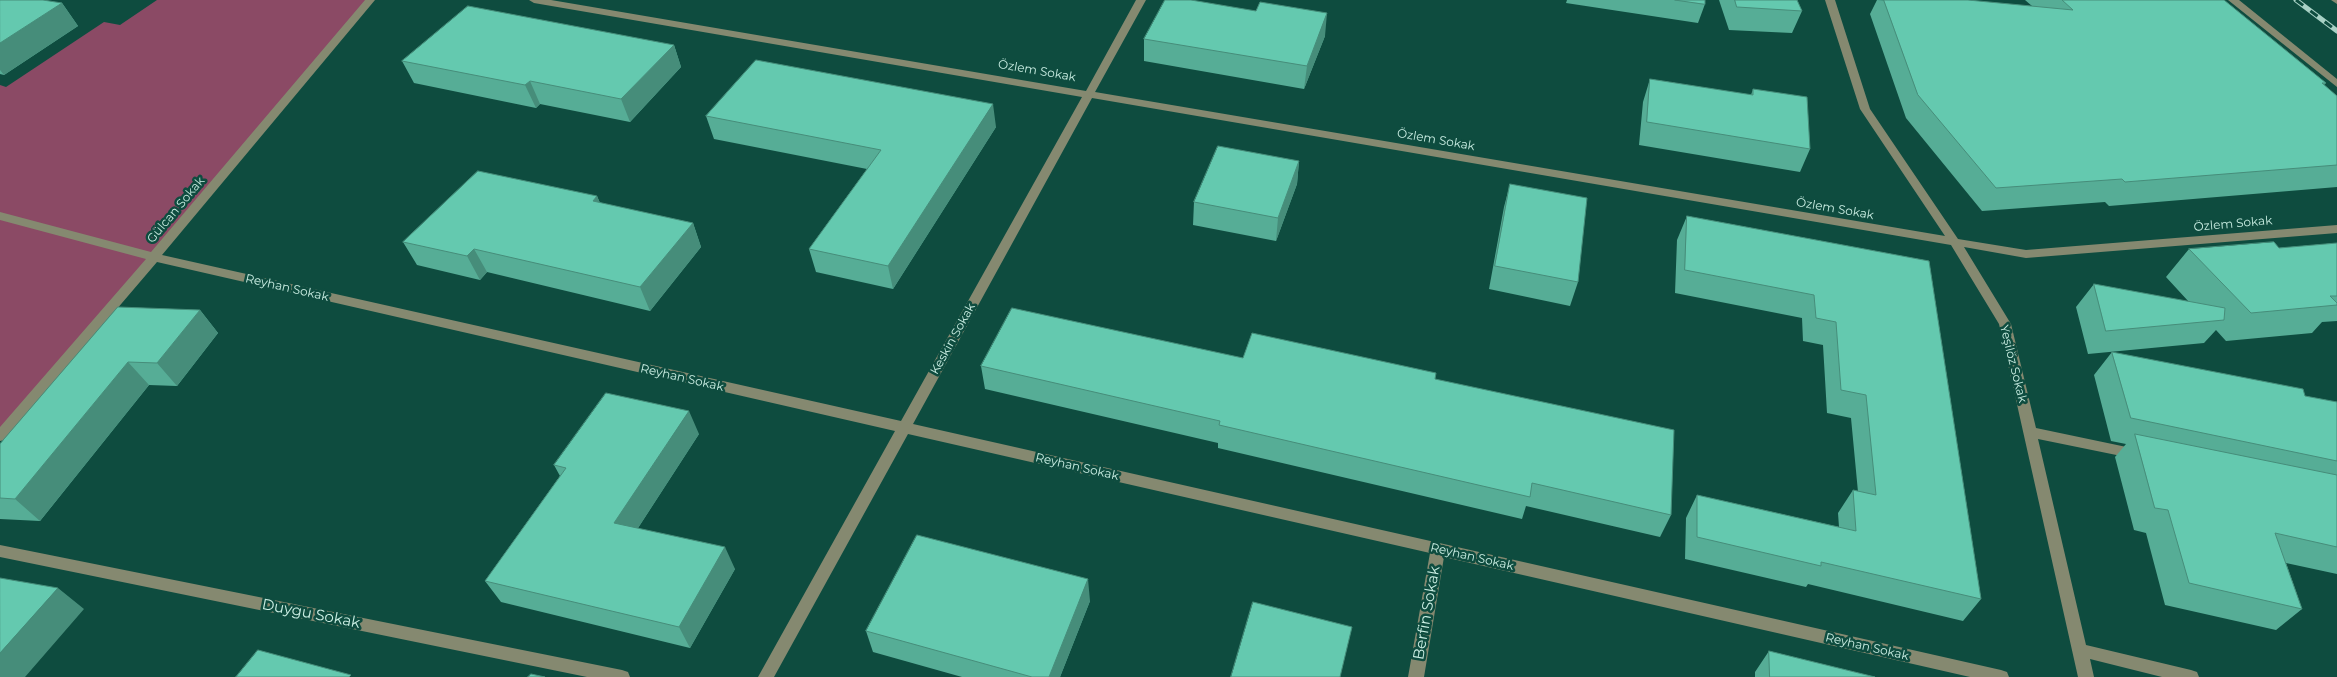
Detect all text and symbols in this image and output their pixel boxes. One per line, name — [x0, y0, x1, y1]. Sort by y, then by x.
street label: Özlem Sokak — [997, 57, 1077, 85]
street label: Özlem Sokak — [1396, 126, 1476, 154]
street label: Gülcan Sokak — [144, 174, 208, 246]
street label: Özlem Sokak — [1795, 195, 1875, 223]
street label: Özlem Sokak — [2193, 213, 2273, 235]
street label: Reyhan Sokak — [244, 271, 330, 305]
street label: Keskin Sokak — [927, 301, 979, 377]
street label: Yeşilöz Sokak — [1996, 324, 2030, 404]
street label: Reyhan Sokak — [639, 361, 725, 395]
street label: Reyhan Sokak — [1034, 450, 1120, 484]
street label: Reyhan Sokak — [1429, 540, 1515, 574]
street label: Berfin Sokak — [1410, 565, 1444, 661]
street label: Duygu Sokak — [260, 596, 362, 632]
street label: Reyhan Sokak — [1824, 630, 1910, 664]

